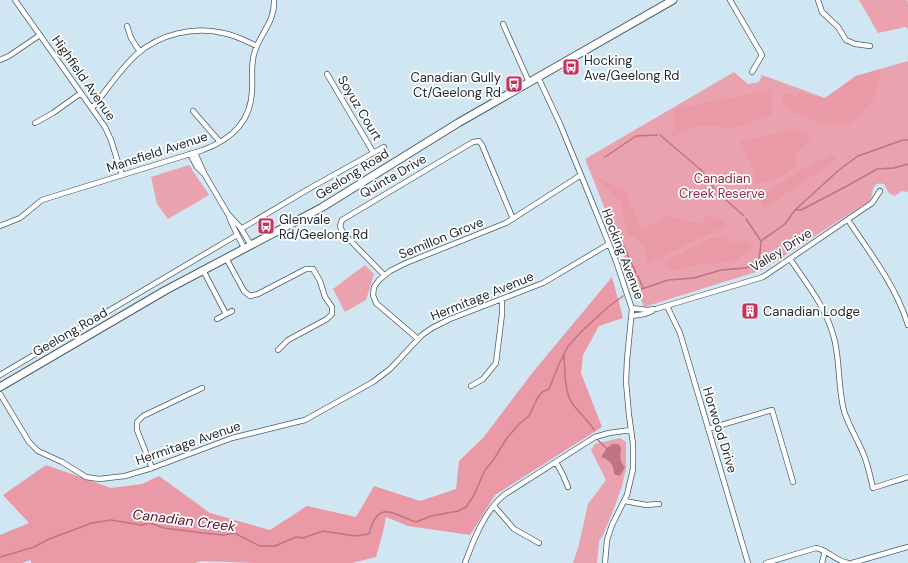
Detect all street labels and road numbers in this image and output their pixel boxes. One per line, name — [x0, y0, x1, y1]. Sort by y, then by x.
street label: Highfield Avenue — [48, 32, 120, 124]
street label: Soyuz Court — [334, 72, 386, 144]
street label: Mansfield Avenue — [104, 128, 210, 176]
street label: Geelong Road — [312, 145, 392, 203]
street label: Quinta Drive — [356, 150, 430, 202]
street label: Hocking Avenue — [598, 206, 648, 302]
street label: Semillon Grove — [396, 213, 486, 263]
street label: Valley Drive — [747, 224, 815, 276]
street label: Hermitage Avenue — [428, 268, 536, 324]
street label: Geelong Road — [30, 304, 110, 360]
street label: Horwood Drive — [699, 385, 741, 475]
street label: Hermitage Avenue — [133, 417, 243, 469]

